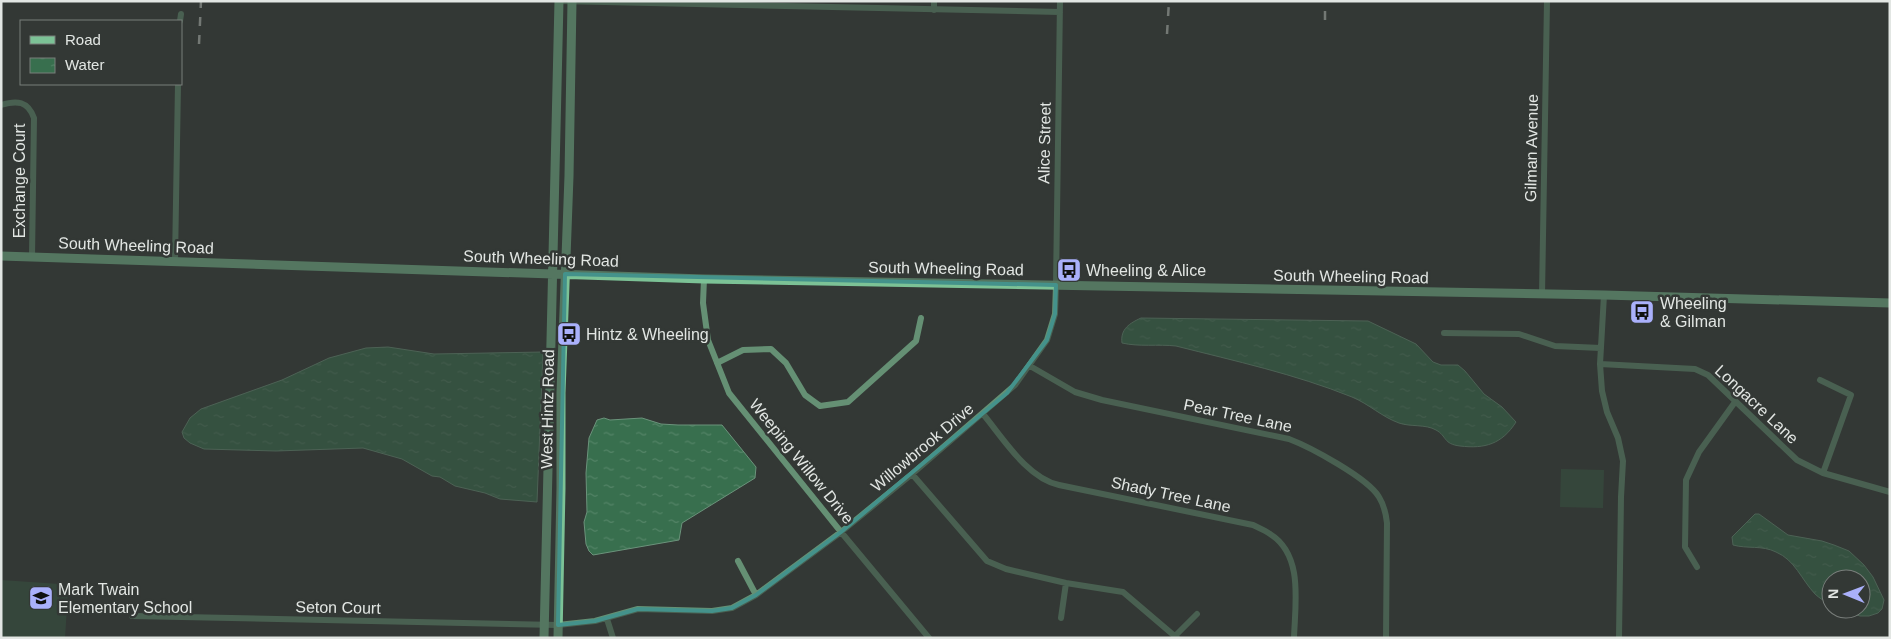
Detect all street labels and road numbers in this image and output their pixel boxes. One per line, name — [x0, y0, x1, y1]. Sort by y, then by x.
street label: Gilman Avenue — [1522, 94, 1541, 202]
street label: Alice Street — [1035, 101, 1054, 184]
street label: Exchange Court — [11, 123, 28, 238]
street label: South Wheeling Road — [58, 234, 214, 257]
street label: South Wheeling Road — [463, 247, 619, 270]
street label: South Wheeling Road — [868, 259, 1024, 278]
street label: South Wheeling Road — [1273, 267, 1429, 286]
street label: West Hintz Road — [538, 349, 557, 469]
street label: Longacre Lane — [1712, 362, 1802, 447]
street label: Weeping Willow Drive — [746, 396, 857, 527]
street label: Pear Tree Lane — [1182, 396, 1294, 435]
street label: Willowbrook Drive — [868, 400, 977, 495]
street label: Shady Tree Lane — [1110, 474, 1232, 515]
street label: Seton Court — [295, 598, 381, 617]

